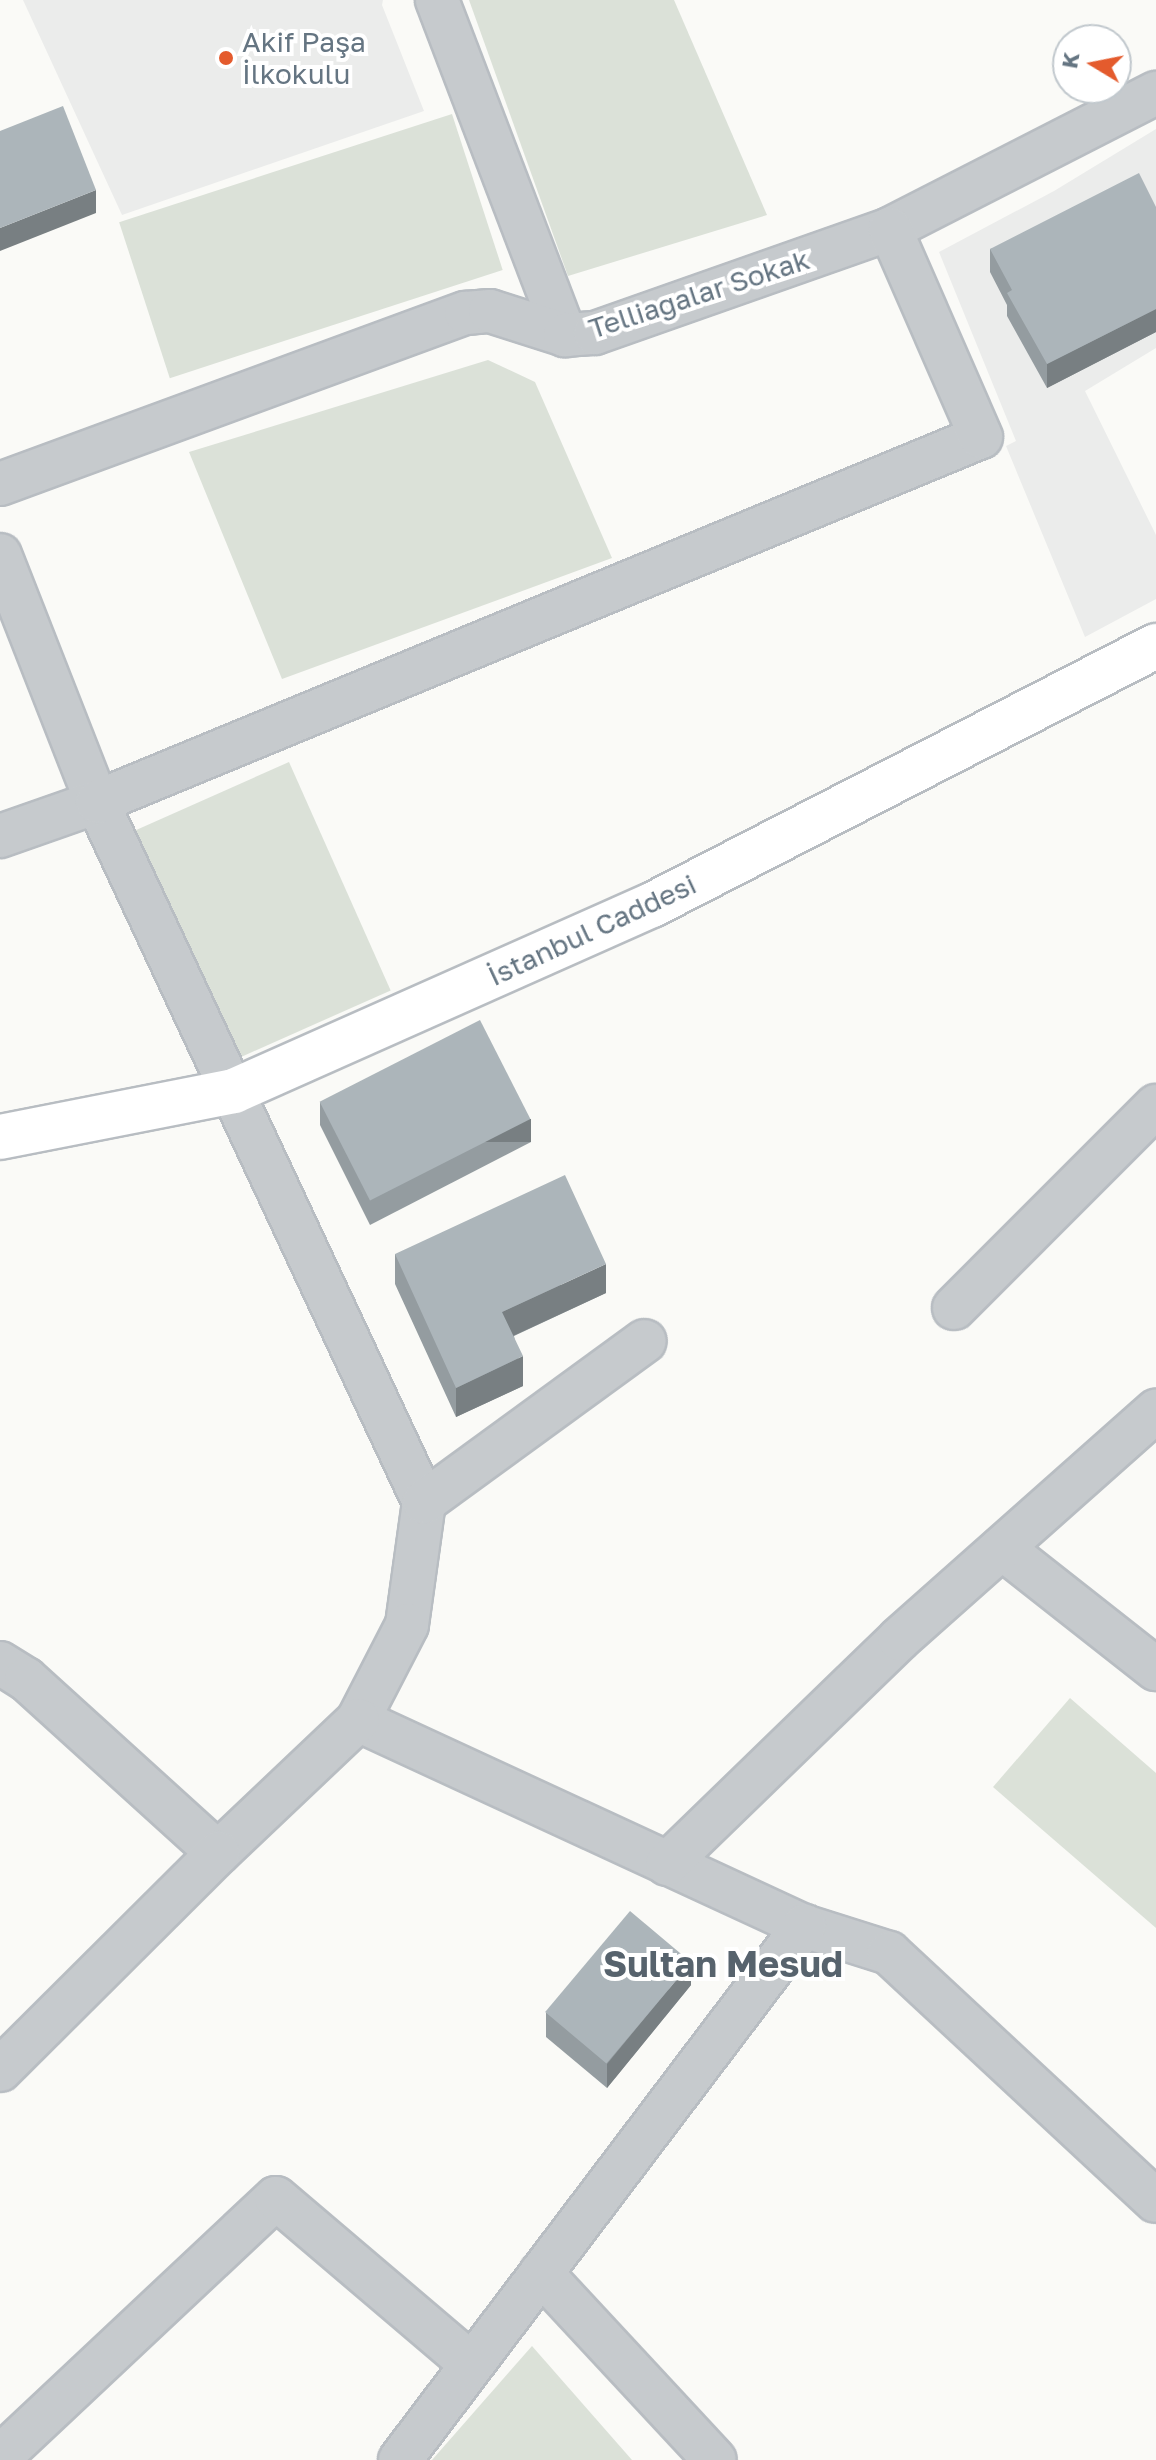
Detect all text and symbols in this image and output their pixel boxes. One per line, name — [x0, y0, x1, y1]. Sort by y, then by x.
north arrow — [1052, 24, 1132, 104]
place label: Akif Paşa İlkokulu — [242, 25, 366, 91]
marker: Akif Paşa İlkokulu — [217, 49, 235, 67]
text: K — [1055, 50, 1085, 70]
street label: Telliağalar Sokak — [584, 242, 814, 346]
street label: İstanbul Caddesi — [483, 867, 701, 993]
district label: Sultan Mesud — [603, 1942, 843, 1986]

